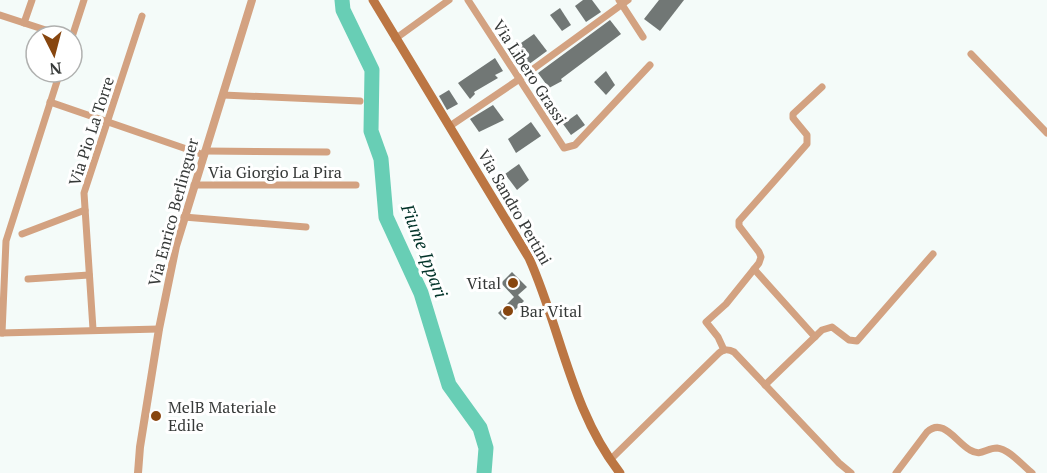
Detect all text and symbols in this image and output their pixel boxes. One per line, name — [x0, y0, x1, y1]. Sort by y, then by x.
street label: Via Libero Grassi — [488, 15, 572, 129]
north arrow — [24, 24, 84, 84]
text: N — [48, 57, 63, 80]
street label: Via Pio La Torre — [63, 74, 119, 188]
street label: Via Enrico Berlinguer — [143, 135, 204, 288]
street label: Via Sandro Pertini — [473, 145, 557, 269]
street label: Via Giorgio La Pira — [208, 161, 342, 183]
water label: Fiume Ippari — [396, 199, 454, 301]
place label: Vital — [466, 272, 501, 294]
marker: Vital — [506, 276, 520, 290]
place label: Bar Vital — [520, 300, 582, 322]
marker: Bar Vital — [501, 304, 515, 318]
place label: MelB Materiale Edile — [168, 396, 276, 436]
marker: MelB Materiale Edile — [149, 409, 163, 423]

